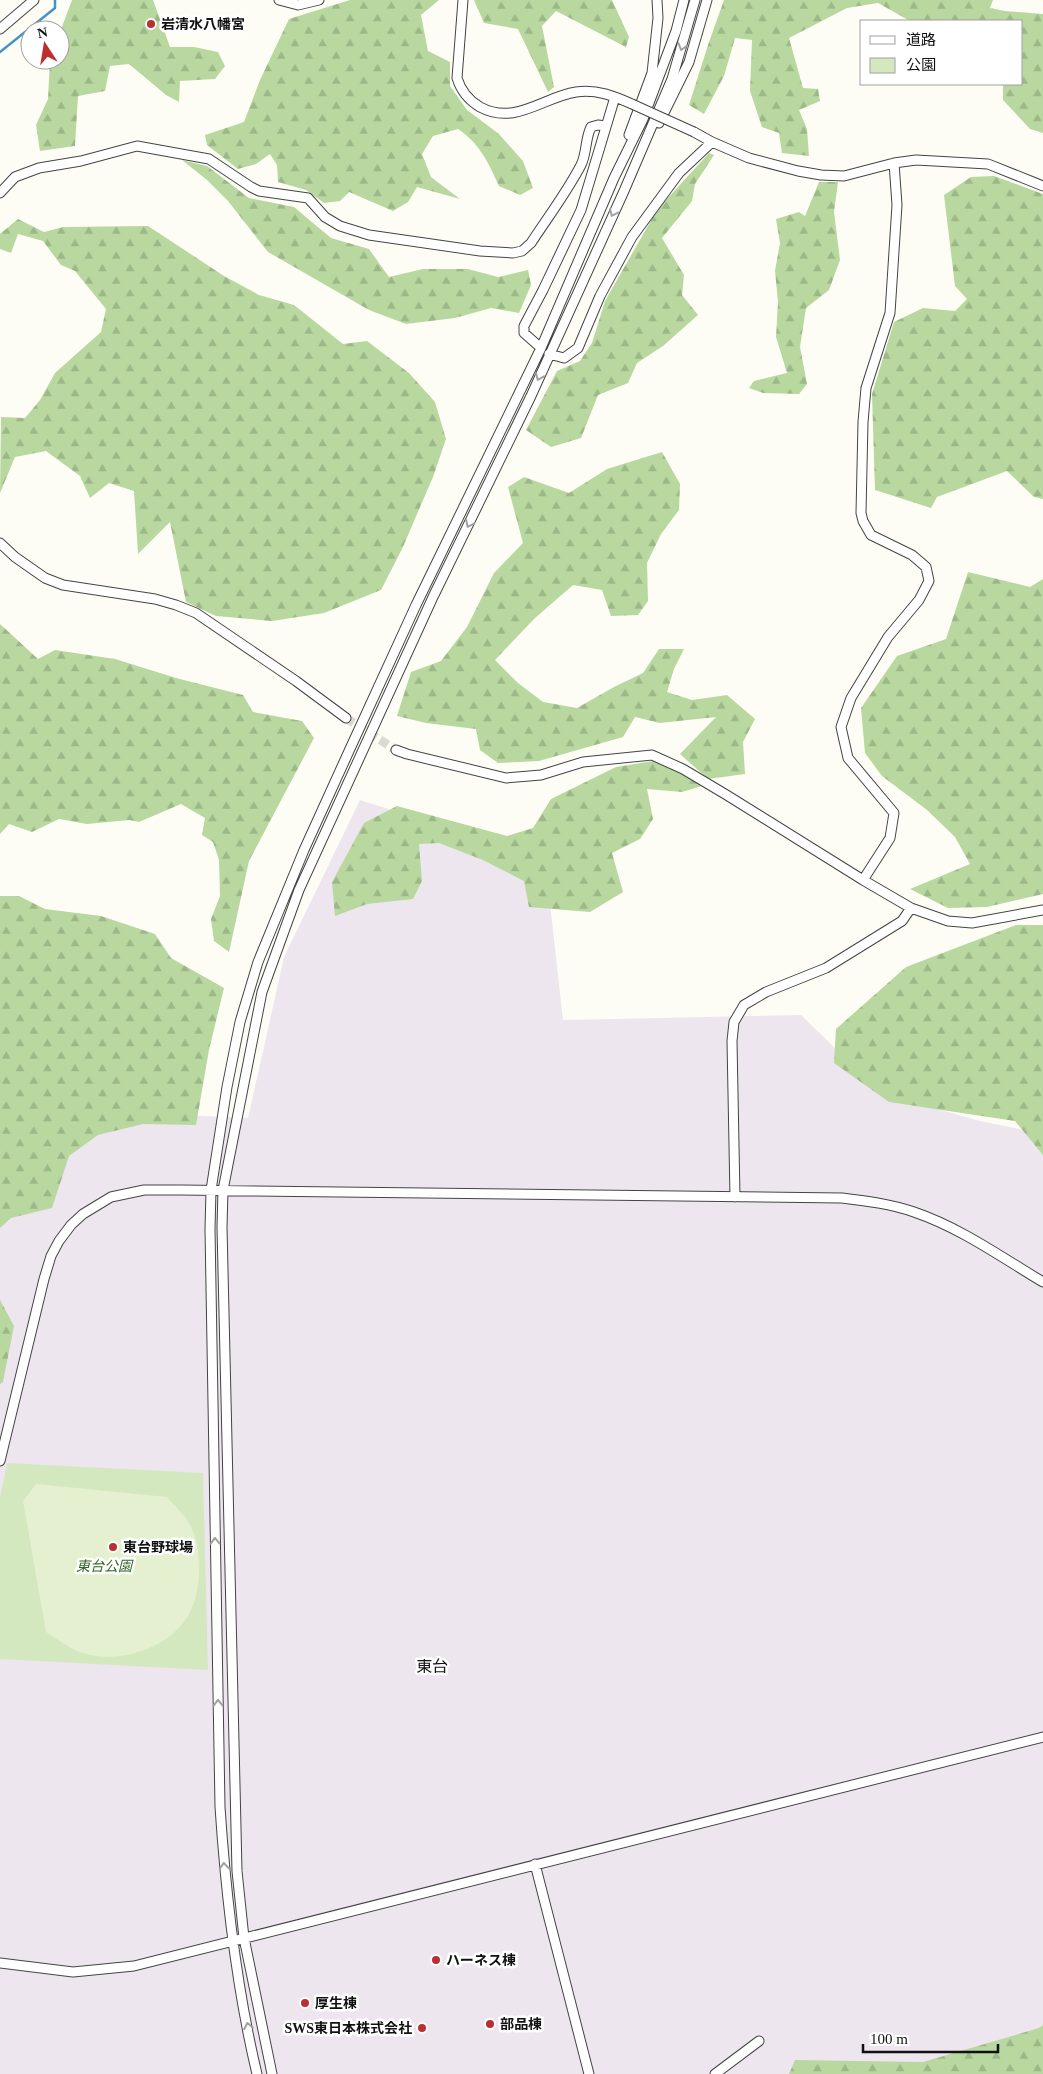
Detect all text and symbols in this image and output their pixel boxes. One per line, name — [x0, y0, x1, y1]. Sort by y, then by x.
place label: 岩清水八幡宮 — [161, 17, 245, 32]
marker: 岩清水八幡宮 — [145, 18, 157, 30]
north arrow — [20, 20, 70, 70]
legend — [860, 20, 1023, 85]
text: N — [36, 24, 49, 41]
text: 道路 — [906, 32, 936, 48]
one-way arrow — [677, 42, 687, 50]
text: 公園 — [906, 57, 936, 73]
one-way arrow — [609, 208, 620, 217]
one-way arrow — [534, 372, 545, 381]
one-way arrow — [465, 518, 475, 527]
one-way arrow — [210, 1536, 221, 1544]
place label: 東台野球場 — [123, 1540, 193, 1555]
marker: 東台野球場 — [107, 1541, 119, 1553]
park label: 東台公園 — [76, 1559, 134, 1574]
district label: 東台 — [416, 1658, 448, 1675]
one-way arrow — [213, 1699, 224, 1707]
one-way arrow — [219, 1861, 230, 1869]
place label: ハーネス棟 — [446, 1952, 516, 1968]
marker: ハーネス棟 — [430, 1954, 442, 1966]
place label: 厚生棟 — [315, 1995, 357, 2011]
marker: 厚生棟 — [299, 1997, 311, 2009]
place label: 部品棟 — [500, 2016, 542, 2032]
marker: 部品棟 — [484, 2018, 496, 2030]
place label: SWS東日本株式会社 — [284, 2020, 412, 2036]
one-way arrow — [243, 2022, 253, 2031]
marker: SWS東日本株式会社 — [416, 2022, 428, 2034]
scale bar — [863, 2022, 998, 2054]
text: 100 m — [870, 2031, 908, 2047]

